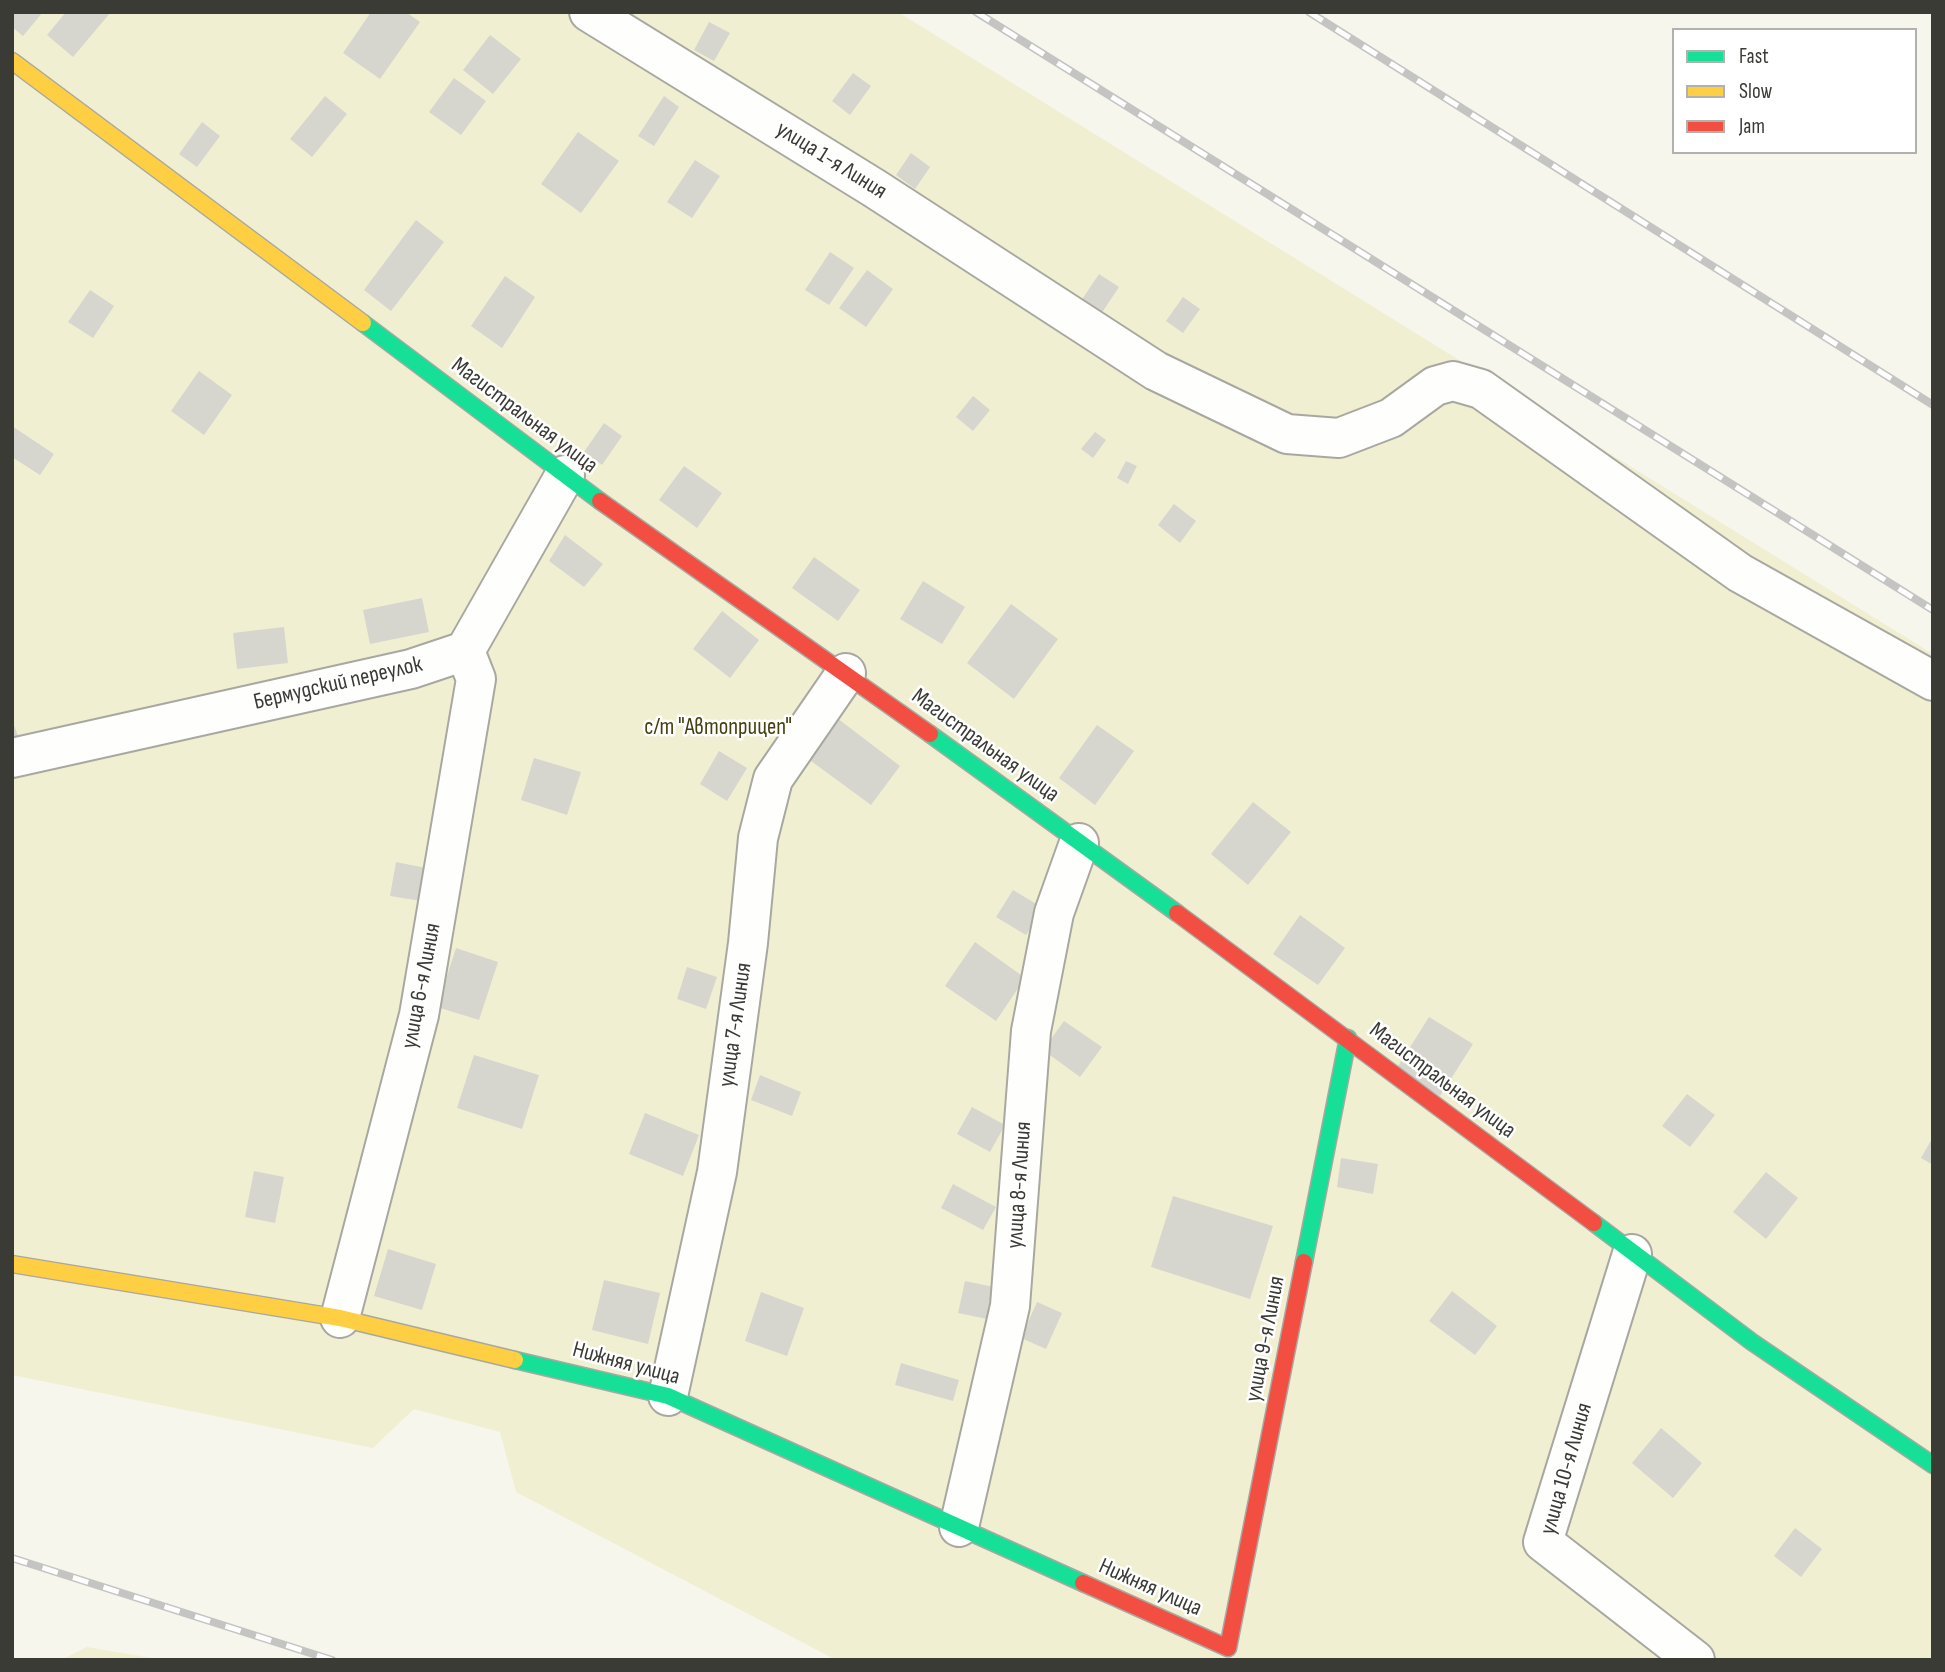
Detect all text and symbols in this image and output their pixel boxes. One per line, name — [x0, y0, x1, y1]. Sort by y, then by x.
legend — [1672, 28, 1917, 154]
text: Fast — [1739, 44, 1769, 69]
text: Slow — [1739, 79, 1772, 104]
text: Jam — [1739, 114, 1765, 139]
street label: улица 1-я Линия — [771, 116, 891, 206]
street label: Магистральная улица — [446, 352, 602, 480]
street label: Бермудский переулок — [251, 651, 425, 717]
street label: Магистральная улица — [906, 683, 1064, 809]
park label: с/т "Автоприцеп" — [644, 714, 792, 742]
street label: улица 6-я Линия — [396, 921, 448, 1051]
street label: улица 7-я Линия — [714, 961, 758, 1089]
street label: Магистральная улица — [1364, 1017, 1520, 1145]
street label: улица 8-я Линия — [1002, 1121, 1038, 1249]
street label: улица 9-я Линия — [1240, 1274, 1292, 1404]
street label: Нижняя улица — [569, 1336, 683, 1392]
street label: улица 10-я Линия — [1535, 1400, 1599, 1538]
street label: Нижняя улица — [1094, 1553, 1206, 1623]

